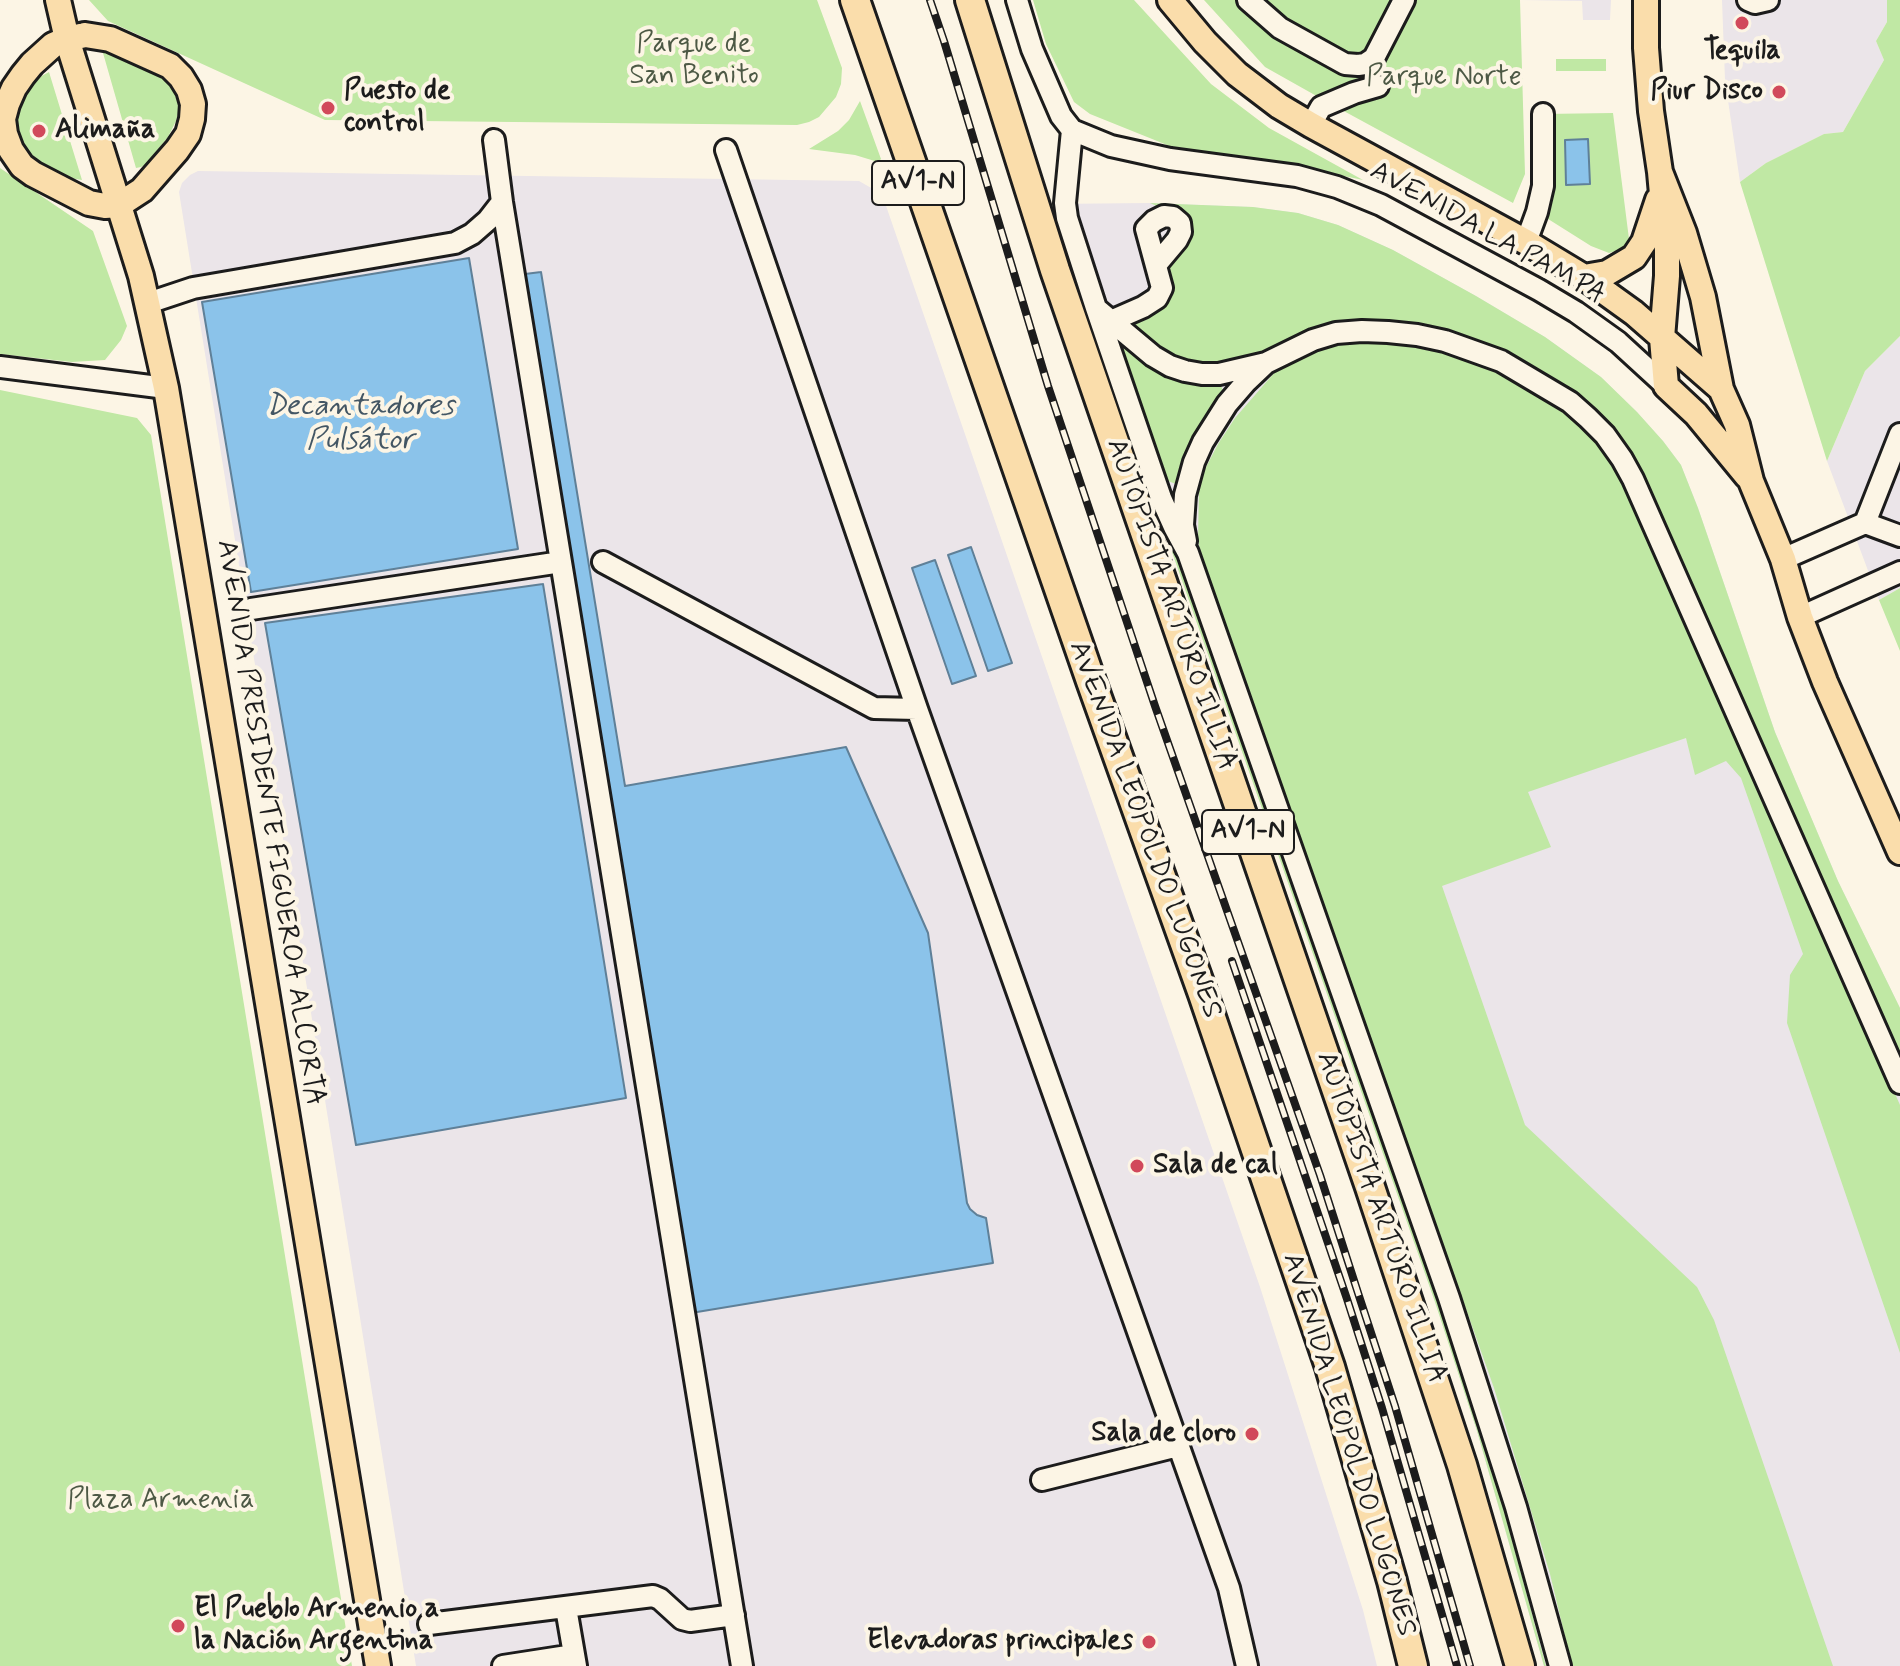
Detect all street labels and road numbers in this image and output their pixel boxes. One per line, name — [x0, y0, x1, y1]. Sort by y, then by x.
street label: AVENIDA LA PAMPA — [1363, 155, 1611, 313]
road number: AV1-N — [872, 161, 964, 205]
street label: AUTOPISTA ARTURO ILLIA — [1097, 435, 1243, 775]
street label: AVENIDA PRESIDENTE FIGUEROA ALCORTA — [208, 538, 330, 1108]
street label: AVENIDA LEOPOLDO LUGONES — [1060, 637, 1228, 1023]
road number: AV1-N — [1202, 810, 1294, 854]
street label: AUTOPISTA ARTURO ILLIA — [1307, 1048, 1453, 1388]
street label: AVENIDA LEOPOLDO LUGONES — [1274, 1249, 1422, 1641]

